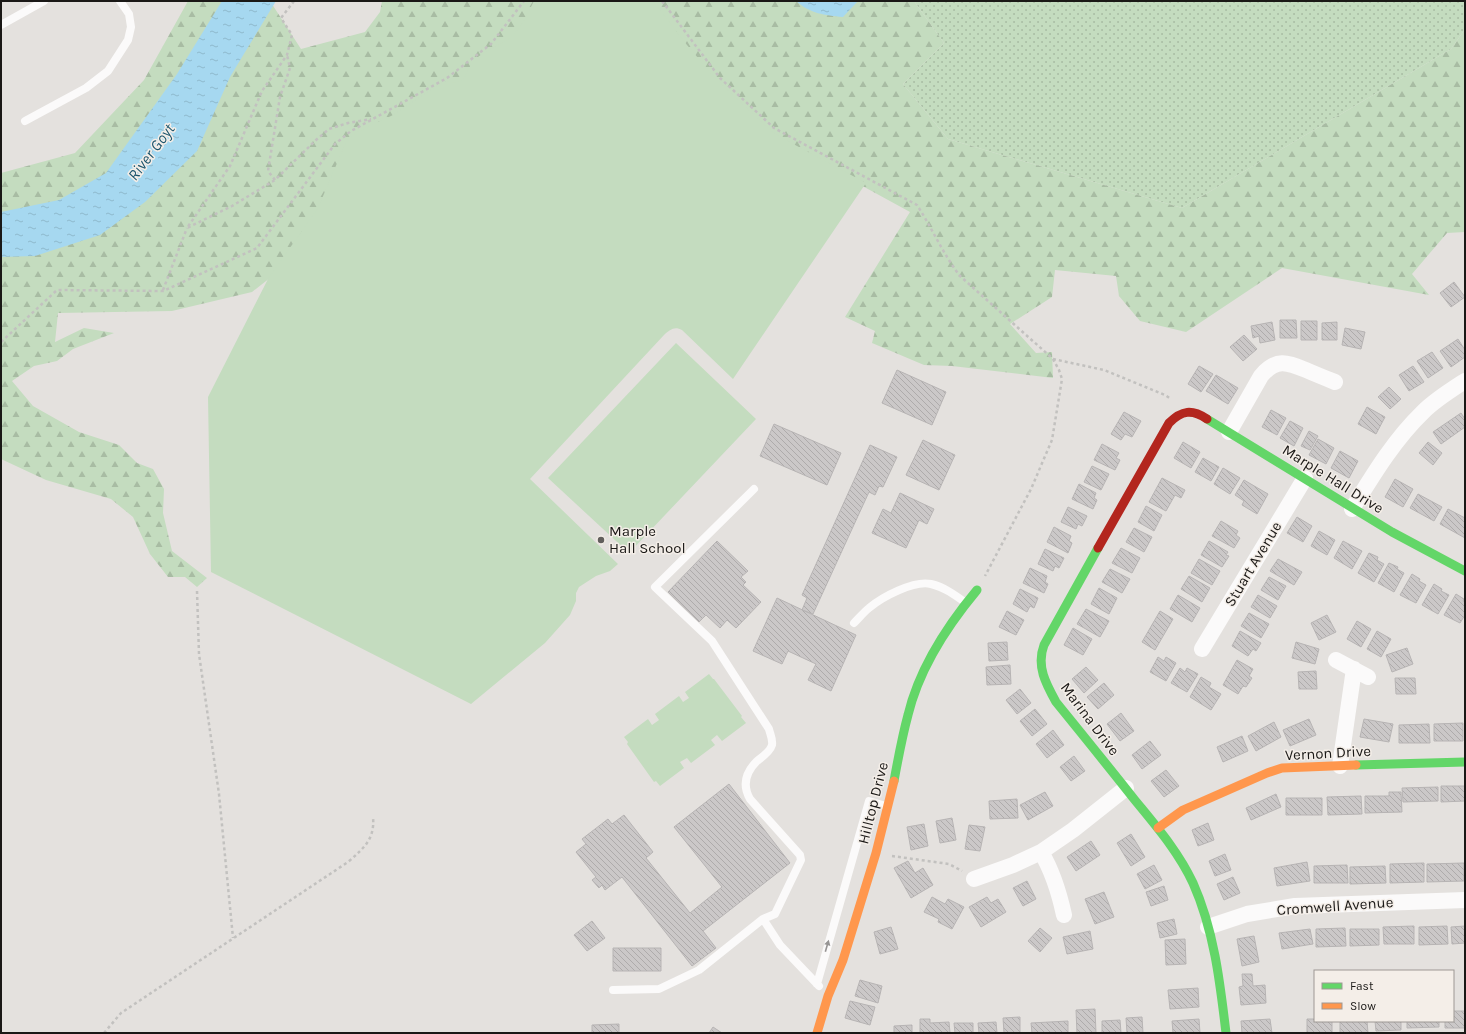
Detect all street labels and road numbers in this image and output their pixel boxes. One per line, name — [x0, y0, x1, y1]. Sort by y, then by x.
street label: Marple Hall Drive — [1279, 441, 1387, 517]
street label: Stuart Avenue — [1221, 518, 1285, 610]
street label: Marina Drive — [1057, 679, 1123, 759]
street label: Vernon Drive — [1285, 742, 1371, 764]
street label: Hilltop Drive — [854, 760, 892, 846]
street label: Cromwell Avenue — [1276, 893, 1394, 919]

